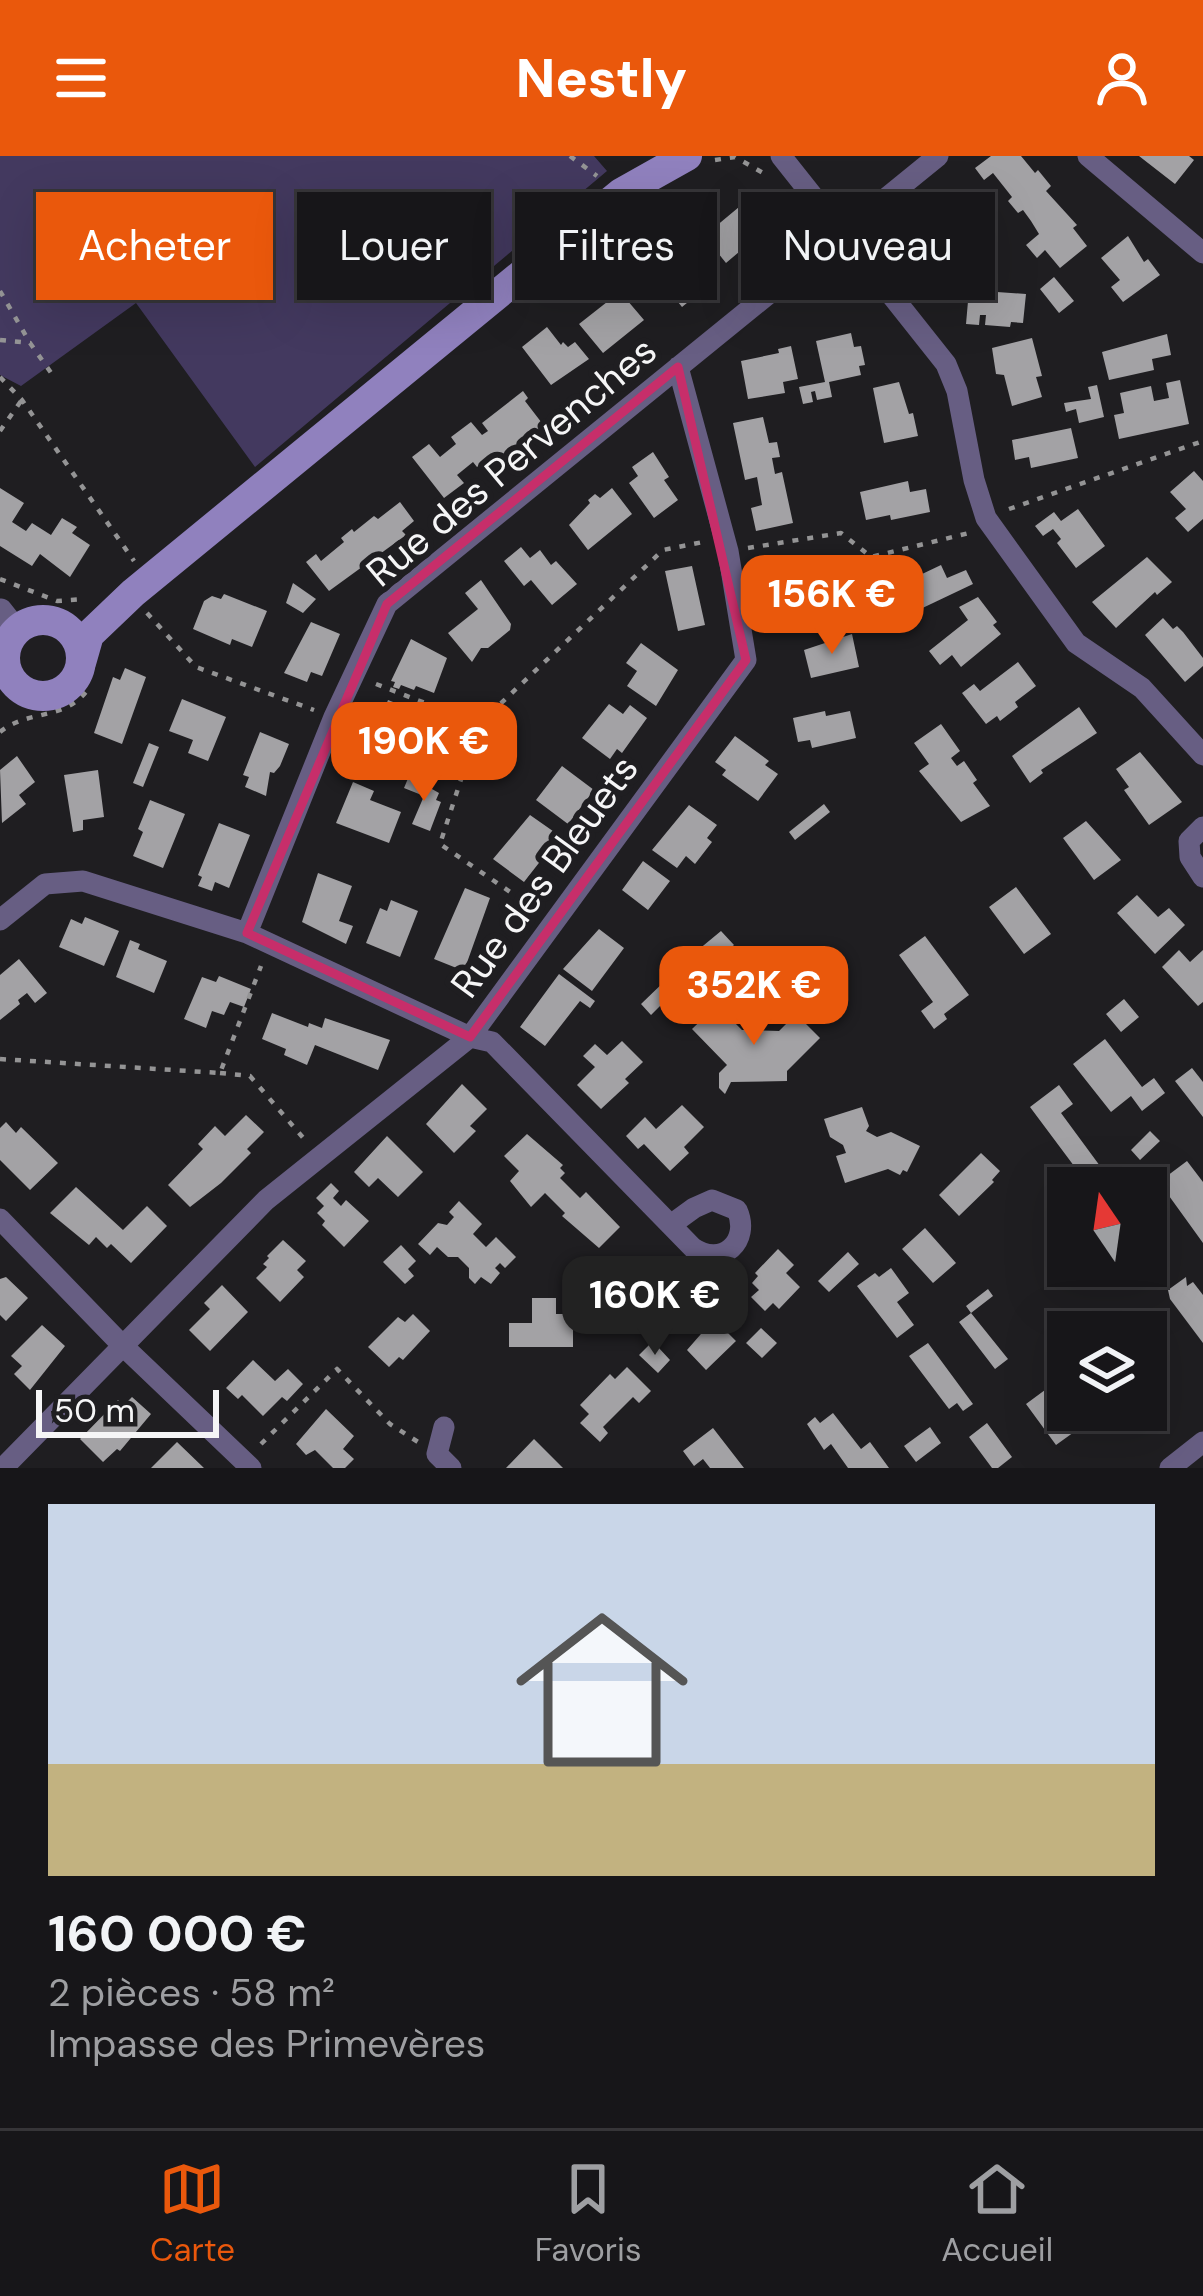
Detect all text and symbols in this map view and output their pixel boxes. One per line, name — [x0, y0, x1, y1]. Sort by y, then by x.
text: Nestly — [516, 43, 687, 114]
icon: menu — [48, 45, 114, 111]
icon: person — [1089, 45, 1155, 111]
chip: Acheter — [36, 192, 273, 300]
chip: Louer — [297, 192, 491, 300]
chip: Filtres — [515, 192, 717, 300]
chip: Nouveau — [741, 192, 995, 300]
street label: Rue des Pervenches — [356, 325, 667, 598]
pin: 156K € — [734, 555, 930, 657]
text: 156K € — [768, 568, 896, 619]
pin: 190K € — [326, 702, 522, 804]
text: 190K € — [358, 715, 490, 766]
street label: Rue des Bleuets — [439, 745, 650, 1008]
pin: 352K € — [656, 946, 852, 1048]
text: 352K € — [686, 959, 822, 1010]
north arrow — [1047, 1167, 1167, 1287]
map controls — [1047, 1167, 1167, 1431]
pin: 160K € — [557, 1256, 753, 1358]
text: 160K € — [589, 1269, 721, 1320]
button: layers — [1047, 1311, 1167, 1431]
scale bar — [36, 1384, 219, 1437]
text: 50 m — [54, 1389, 135, 1432]
icon: home — [494, 1582, 710, 1798]
text: 160 000 € — [48, 1900, 307, 1967]
text: 2 pièces · 58 m² — [48, 1967, 335, 2018]
text: Impasse des Primevères — [48, 2018, 485, 2069]
tab: Carte — [150, 2156, 235, 2271]
tab: Favoris — [535, 2156, 642, 2271]
tab: Accueil — [941, 2156, 1053, 2271]

